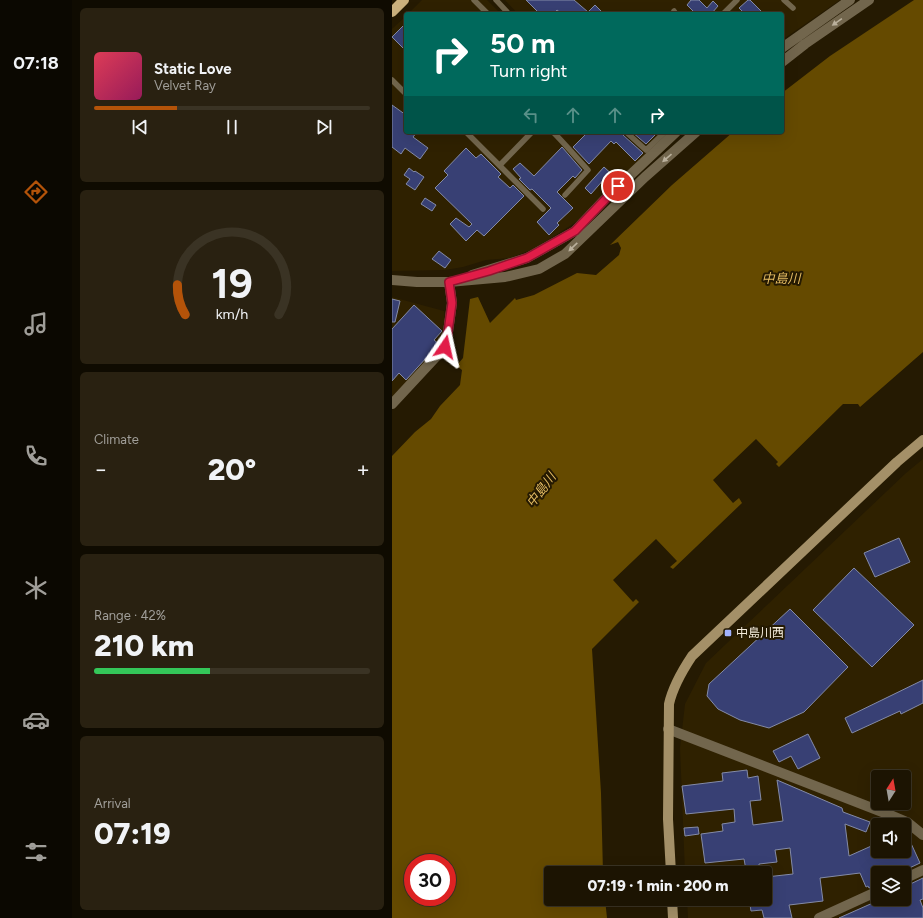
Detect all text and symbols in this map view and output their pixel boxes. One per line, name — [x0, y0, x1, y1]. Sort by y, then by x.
one-way arrow — [832, 18, 842, 26]
text: 50 m — [490, 26, 556, 60]
icon: right — [424, 28, 476, 80]
text: 07:18 — [13, 52, 59, 74]
text: Static Love — [154, 60, 232, 78]
text: Turn right — [490, 60, 567, 82]
text: Velvet Ray — [154, 78, 216, 93]
icon: left — [520, 104, 542, 126]
icon: ahead — [562, 104, 584, 126]
icon: ahead — [604, 104, 626, 126]
icon: right — [646, 104, 668, 126]
icon: previous — [129, 116, 151, 138]
icon: pause — [221, 116, 243, 138]
icon: next — [313, 116, 335, 138]
one-way arrow — [661, 153, 672, 162]
pin — [601, 169, 635, 203]
icon: arrive — [607, 175, 629, 197]
icon: directions — [22, 178, 50, 206]
one-way arrow — [568, 243, 578, 252]
text: 19 — [211, 258, 253, 308]
water label: 中島川 — [761, 271, 802, 286]
text: km/h — [216, 305, 248, 323]
icon: music — [22, 310, 50, 338]
position arrow — [424, 326, 466, 368]
text: Climate — [94, 432, 139, 447]
icon: phone — [22, 442, 50, 470]
text: 20° — [208, 451, 256, 488]
text: − — [94, 456, 108, 483]
text: + — [356, 456, 370, 483]
water label: 中島川 — [523, 468, 560, 510]
icon: climate — [22, 574, 50, 602]
text: Range · 42% — [94, 608, 166, 623]
place label: 中島川西 — [736, 626, 784, 640]
text: 210 km — [94, 627, 194, 664]
marker: 中島川西 — [723, 628, 733, 638]
icon: car — [22, 706, 50, 734]
north arrow — [871, 770, 911, 810]
map controls — [871, 770, 911, 906]
text: Arrival — [94, 796, 131, 811]
text: 07:19 — [94, 815, 171, 852]
button: sound — [871, 818, 911, 858]
icon: filters — [22, 838, 50, 866]
speed limit sign: 30 — [404, 854, 456, 906]
button: layers — [871, 866, 911, 906]
text: 07:19 · 1 min · 200 m — [587, 877, 729, 895]

